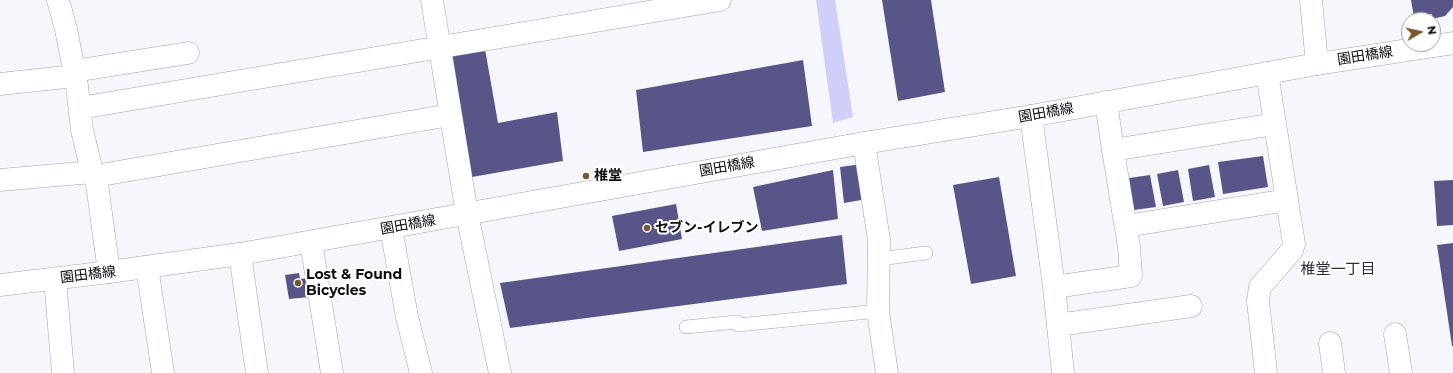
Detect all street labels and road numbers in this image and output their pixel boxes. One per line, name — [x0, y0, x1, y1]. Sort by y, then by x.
street label: 園田橋線 — [1336, 43, 1394, 69]
street label: 園田橋線 — [1017, 100, 1075, 126]
street label: 園田橋線 — [698, 154, 756, 180]
street label: 園田橋線 — [379, 212, 437, 238]
street label: 園田橋線 — [59, 263, 117, 287]

